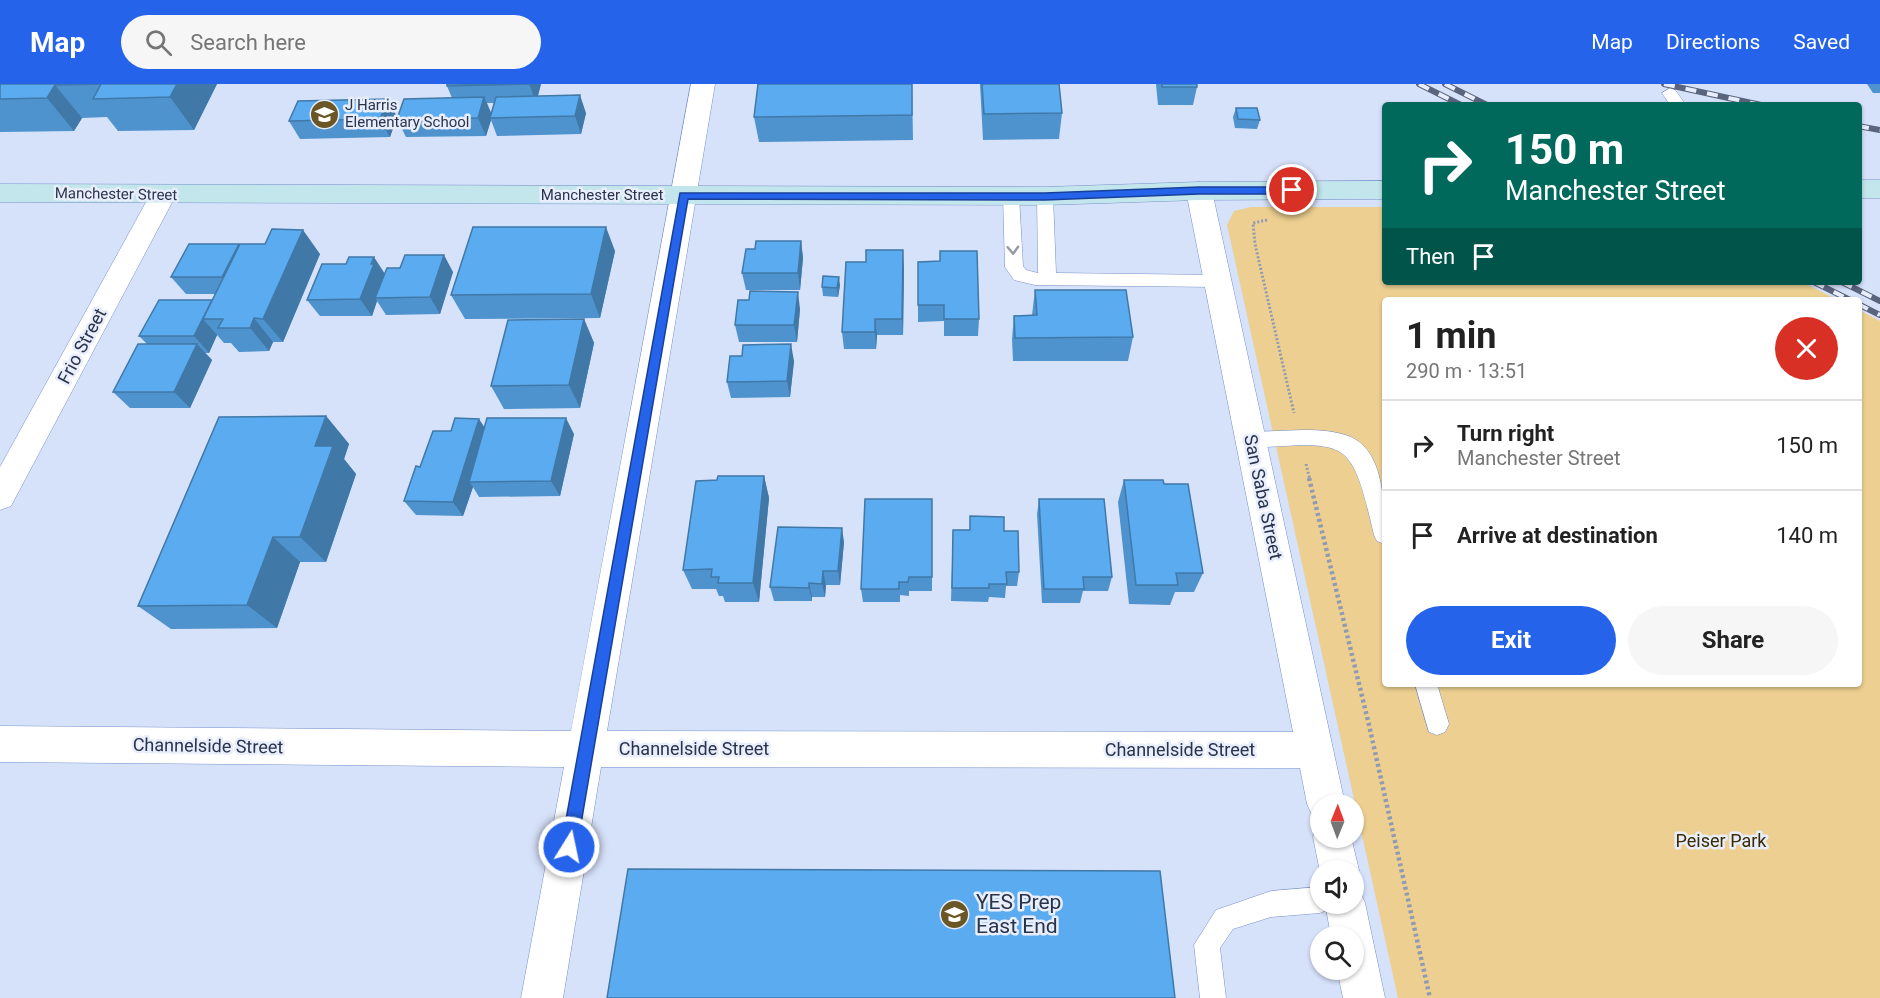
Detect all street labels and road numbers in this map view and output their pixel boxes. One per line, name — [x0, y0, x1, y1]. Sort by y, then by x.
street label: Manchester Street — [55, 184, 178, 204]
street label: Manchester Street — [541, 186, 663, 204]
street label: Frio Street — [53, 304, 110, 387]
street label: San Saba Street — [1240, 432, 1287, 561]
street label: Channelside Street — [133, 734, 284, 757]
street label: Channelside Street — [619, 738, 769, 759]
street label: Channelside Street — [1105, 739, 1255, 760]

